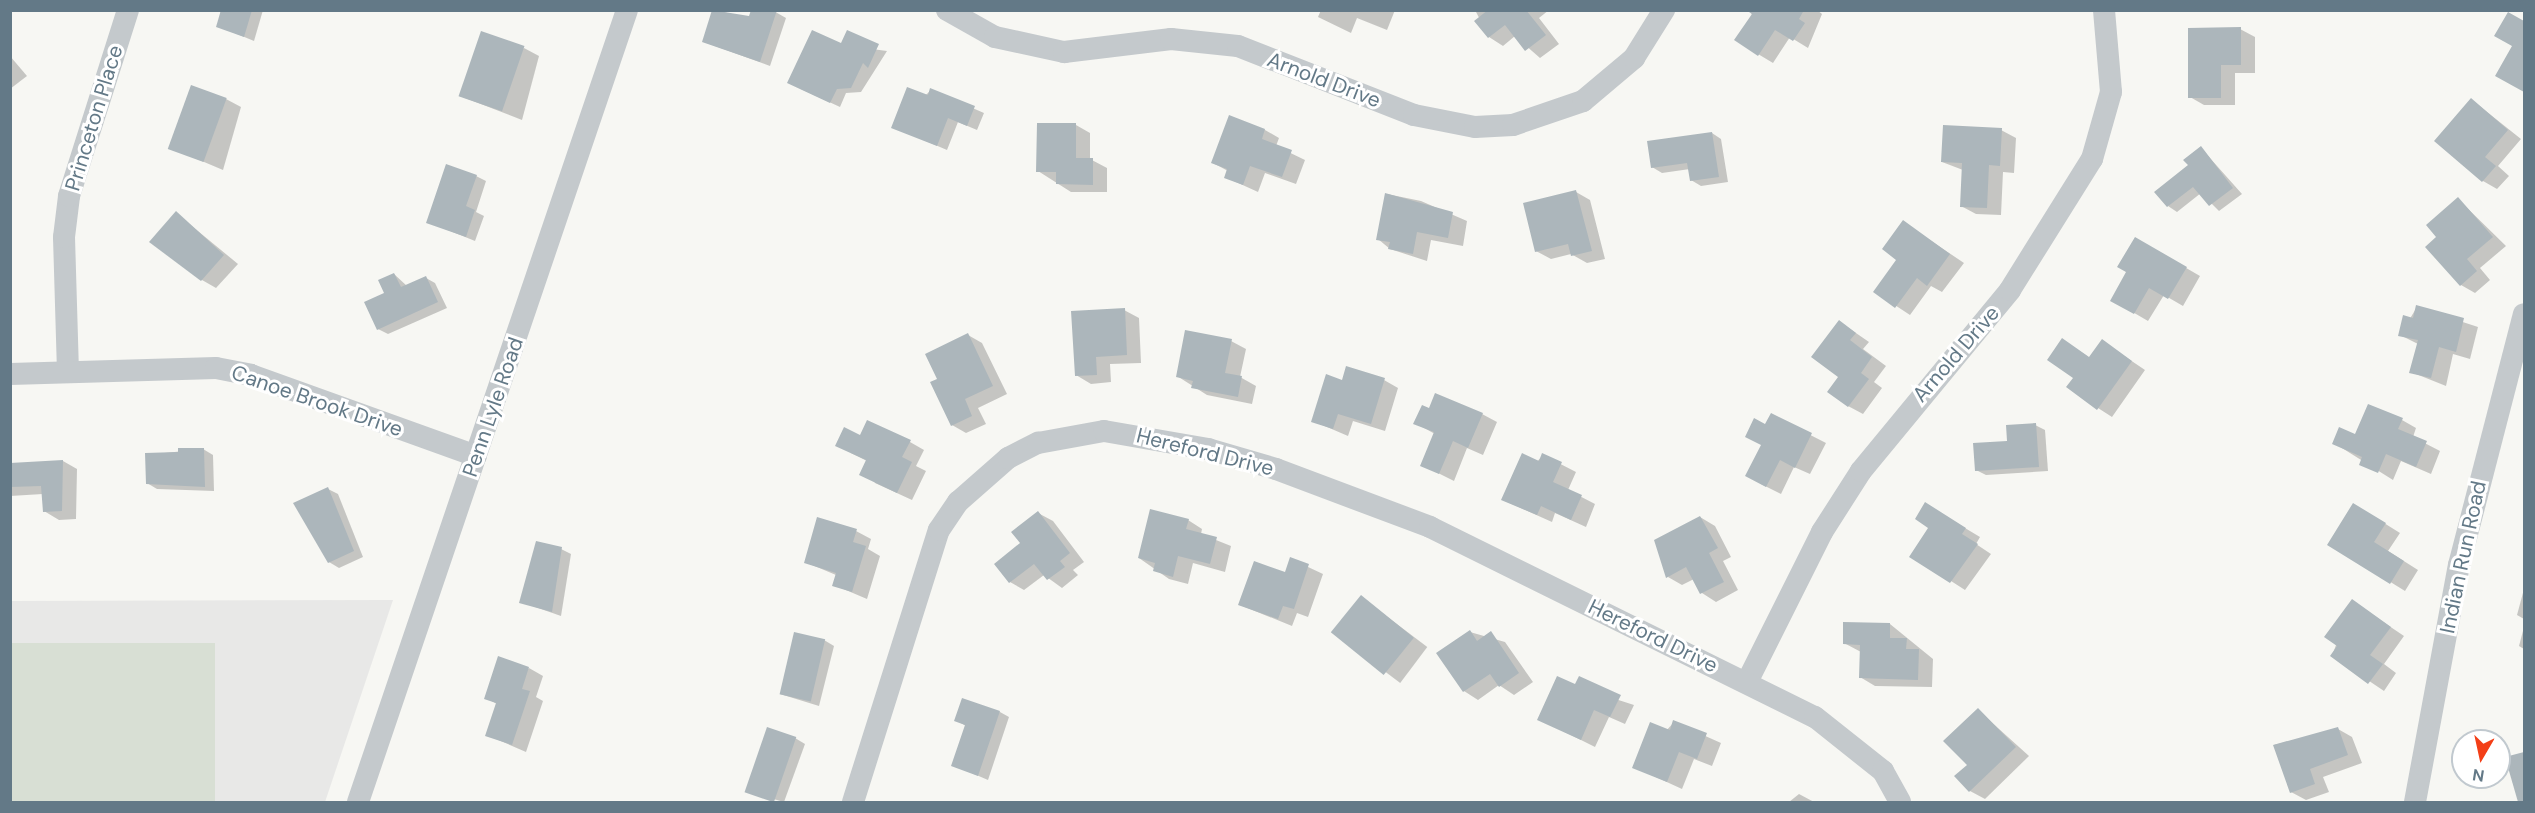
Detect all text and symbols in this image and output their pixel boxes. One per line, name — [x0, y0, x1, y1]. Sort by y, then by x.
street label: Princeton Place — [60, 42, 128, 194]
street label: Arnold Drive — [1264, 47, 1384, 113]
street label: Arnold Drive — [1907, 301, 2005, 407]
street label: Penn Lyle Road — [457, 334, 529, 480]
street label: Canoe Brook Drive — [228, 360, 406, 442]
street label: Hereford Drive — [1134, 423, 1276, 481]
street label: Indian Run Road — [2435, 478, 2491, 636]
street label: Hereford Drive — [1584, 594, 1722, 678]
north arrow — [2451, 729, 2511, 789]
text: N — [2471, 764, 2486, 787]

